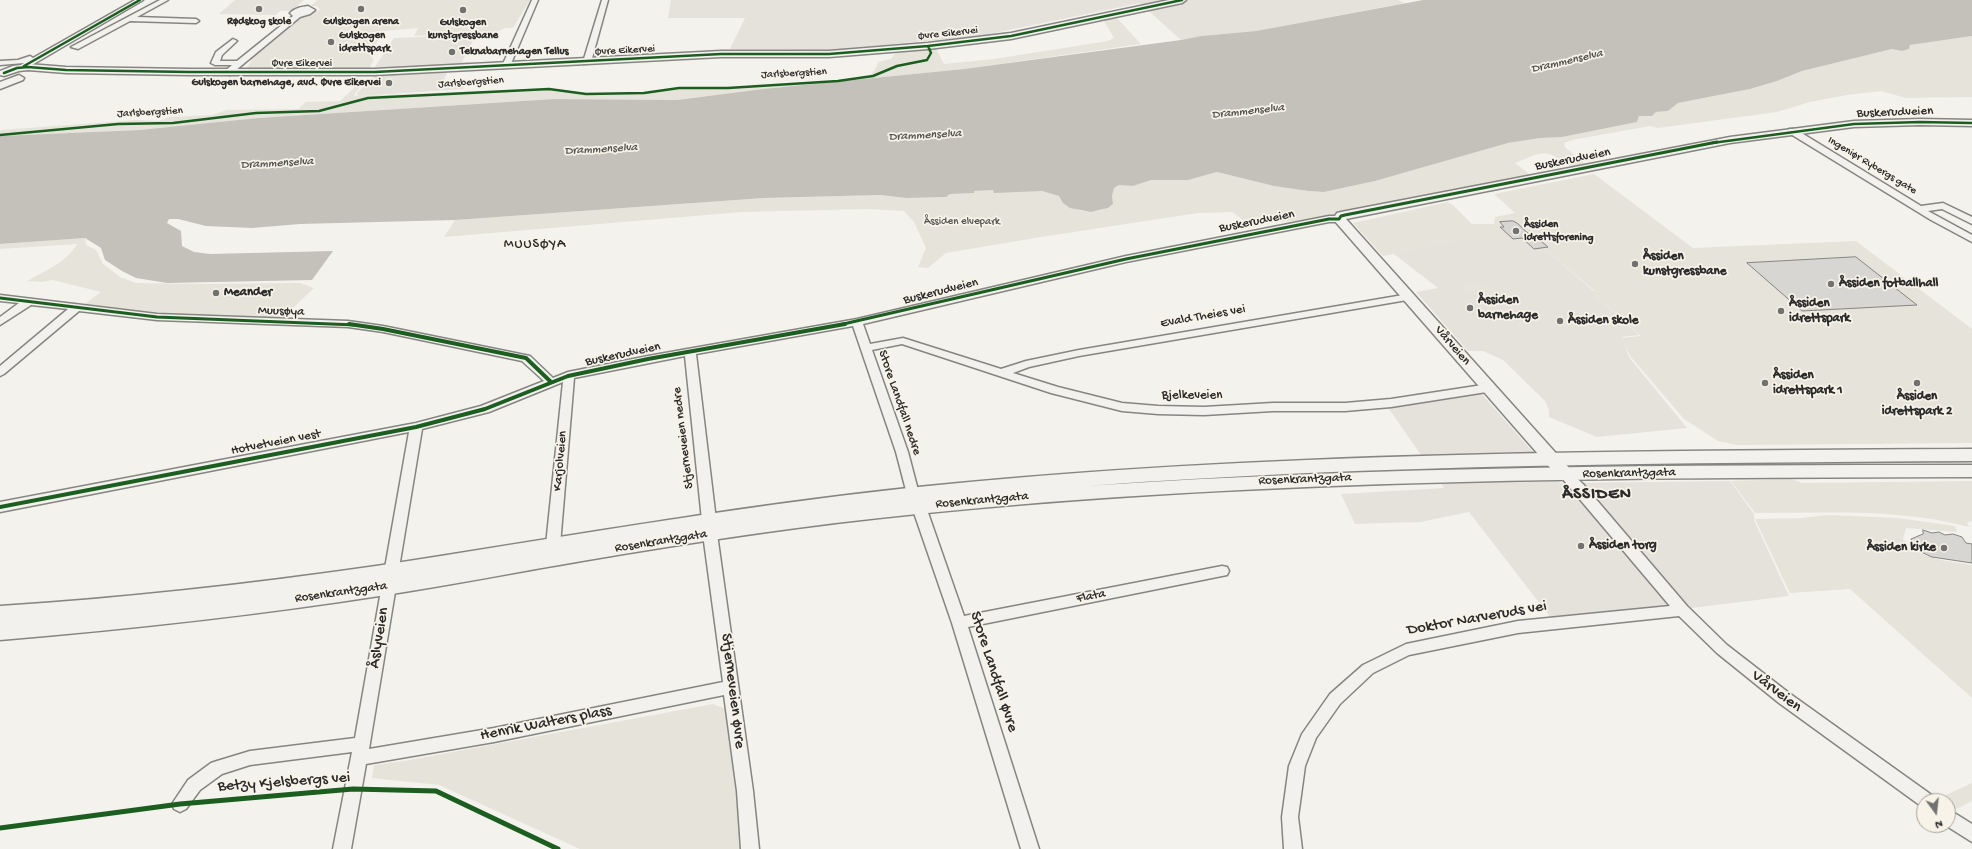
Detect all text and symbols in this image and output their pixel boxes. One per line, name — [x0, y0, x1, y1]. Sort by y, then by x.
marker: Rødskog skole — [254, 4, 264, 14]
marker: Gulskogen arena — [356, 4, 366, 14]
marker: Gulskogen kunstgressbane — [458, 5, 468, 15]
place label: Rødskog skole — [227, 15, 291, 29]
place label: Gulskogen arena — [323, 15, 399, 29]
place label: Gulskogen kunstgressbane — [428, 16, 498, 42]
street label: Øvre Eikervei — [917, 24, 979, 44]
place label: Gulskogen idrettspark — [339, 29, 391, 55]
marker: Gulskogen idrettspark — [326, 37, 336, 47]
street label: Øvre Eikervei — [595, 43, 655, 59]
place label: Teknabarnehagen Tellus — [460, 45, 569, 59]
marker: Teknabarnehagen Tellus — [447, 47, 457, 57]
water label: Drammenselva — [1530, 47, 1604, 77]
street label: Øvre Eikervei — [272, 57, 332, 71]
street label: Jarlsbergstien — [761, 66, 827, 82]
street label: Jarlsbergstien — [438, 74, 504, 92]
place label: Gulskogen barnehage, avd. Øvre Eikervei — [192, 76, 381, 90]
marker: Gulskogen barnehage, avd. Øvre Eikervei — [384, 78, 394, 88]
water label: Drammenselva — [1211, 101, 1285, 123]
street label: Buskerudveien — [1857, 104, 1933, 122]
street label: Jarlsbergstien — [117, 105, 183, 121]
water label: Drammenselva — [888, 127, 962, 145]
street label: Ingeniør Rybergs gate — [1825, 134, 1919, 198]
water label: Drammenselva — [564, 141, 638, 159]
street label: Buskerudveien — [1534, 145, 1612, 175]
water label: Drammenselva — [240, 155, 314, 173]
street label: Buskerudveien — [1218, 207, 1296, 237]
park label: Åssiden elvepark — [924, 215, 1000, 229]
place label: Åssiden Idrettsforening — [1524, 218, 1593, 244]
marker: Åssiden Idrettsforening — [1511, 226, 1521, 236]
district label: MUUSØYA — [504, 237, 566, 253]
place label: Åssiden kunstgressbane — [1643, 249, 1726, 280]
marker: Åssiden kunstgressbane — [1630, 259, 1640, 269]
street label: Buskerudveien — [902, 275, 980, 309]
place label: Åssiden fotballhall — [1839, 276, 1938, 292]
marker: Åssiden fotballhall — [1826, 279, 1836, 289]
place label: Meander — [224, 285, 272, 301]
marker: Meander — [211, 288, 221, 298]
place label: Åssiden barnehage — [1478, 293, 1538, 324]
place label: Åssiden idrettspark — [1789, 296, 1850, 327]
street label: Evald Theies vei — [1159, 302, 1247, 332]
street label: Muusøya — [258, 303, 304, 321]
marker: Åssiden barnehage — [1465, 303, 1475, 313]
marker: Åssiden idrettspark — [1776, 306, 1786, 316]
place label: Åssiden skole — [1568, 313, 1639, 329]
marker: Åssiden skole — [1555, 316, 1565, 326]
street label: Vårveien — [1431, 323, 1473, 369]
street label: Buskerudveien — [584, 339, 662, 371]
street label: Store Landfall nedre — [874, 348, 924, 458]
place label: Åssiden idrettspark 1 — [1773, 368, 1842, 399]
marker: Åssiden idrettspark 1 — [1760, 378, 1770, 388]
marker: Åssiden idrettspark 2 — [1912, 378, 1922, 388]
street label: Stjerneveien nedre — [670, 386, 698, 490]
street label: Bjelkeveien — [1162, 388, 1222, 404]
place label: Åssiden idrettspark 2 — [1882, 389, 1952, 420]
street label: Hotvetveien vest — [230, 427, 322, 459]
street label: Karjolveien — [551, 430, 571, 492]
street label: Rosenkrantzgata — [1582, 465, 1676, 483]
street label: Rosenkrantzgata — [1258, 471, 1352, 489]
district label: ÅSSIDEN — [1562, 485, 1632, 505]
street label: Rosenkrantzgata — [935, 489, 1029, 513]
street label: Rosenkrantzgata — [614, 527, 708, 557]
place label: Åssiden torg — [1589, 538, 1657, 554]
place label: Åssiden kirke — [1867, 540, 1936, 556]
marker: Åssiden torg — [1576, 541, 1586, 551]
marker: Åssiden kirke — [1939, 543, 1949, 553]
street label: Rosenkrantzgata — [294, 579, 388, 607]
street label: Flata — [1075, 587, 1107, 607]
street label: Doktor Narveruds vei — [1406, 597, 1548, 641]
street label: Åslyveien — [366, 606, 394, 670]
street label: Store Landfall øvre — [964, 609, 1022, 735]
street label: Stjerneveien øvre — [715, 632, 749, 750]
street label: Vårveien — [1747, 667, 1805, 717]
street label: Henrik Walters plass — [479, 702, 613, 746]
street label: Betzy Kjelsbergs vei — [217, 769, 351, 797]
north arrow — [1916, 793, 1956, 833]
text: N — [1934, 817, 1944, 830]

